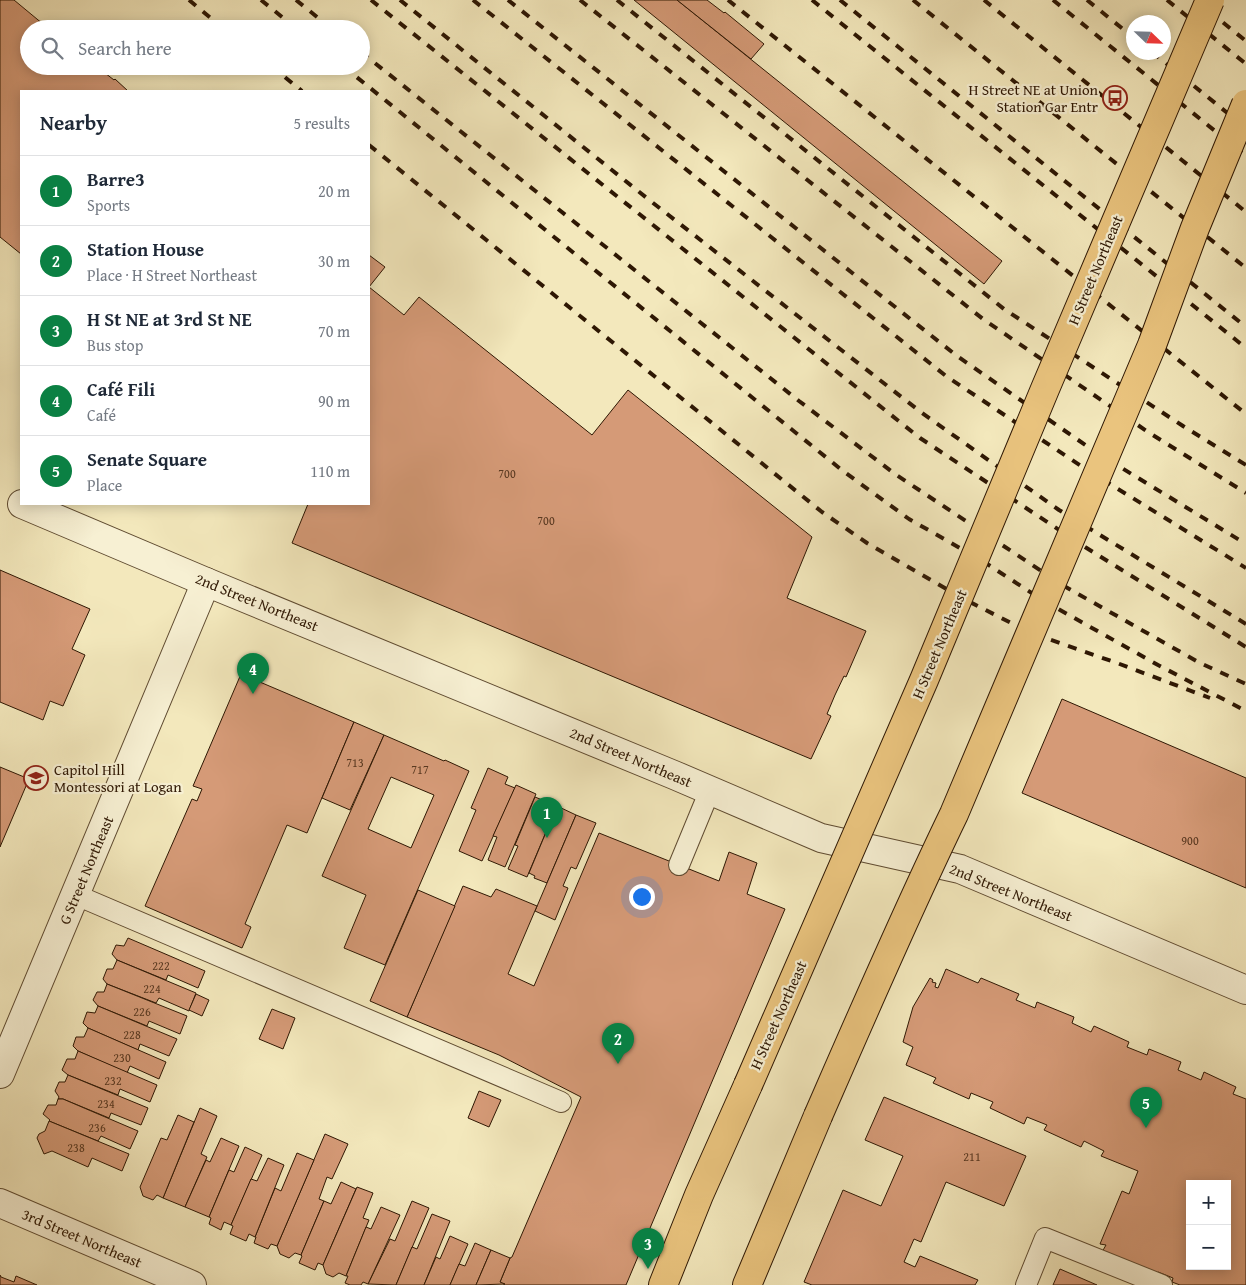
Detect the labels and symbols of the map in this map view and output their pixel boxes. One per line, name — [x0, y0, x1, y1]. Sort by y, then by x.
north arrow — [1126, 15, 1171, 60]
place label: H Street NE at Union Station Gar Entr — [969, 79, 1099, 117]
bus stop icon: H Street NE at Union Station Gar Entr — [1102, 85, 1128, 111]
street label: H Street Northeast — [1062, 211, 1128, 328]
house number: 700 — [498, 465, 516, 482]
house number: 700 — [537, 512, 555, 529]
street label: 2nd Street Northeast — [192, 568, 322, 637]
street label: H Street Northeast — [906, 585, 972, 702]
pin: 4 — [237, 653, 269, 694]
street label: 2nd Street Northeast — [567, 722, 696, 793]
house number: 713 — [346, 754, 364, 771]
place label: Capitol Hill Montessori at Logan — [54, 759, 182, 797]
house number: 717 — [411, 761, 429, 778]
school or university icon: Capitol Hill Montessori at Logan — [23, 765, 49, 791]
pin: 1 — [531, 797, 563, 838]
street label: G Street Northeast — [54, 812, 119, 928]
house number: 900 — [1181, 832, 1199, 849]
street label: 2nd Street Northeast — [946, 858, 1076, 927]
your location — [629, 884, 655, 910]
house number: 222 — [152, 957, 170, 974]
street label: H Street Northeast — [745, 957, 812, 1073]
house number: 224 — [143, 980, 161, 997]
house number: 226 — [133, 1003, 151, 1020]
pin: 2 — [602, 1023, 634, 1064]
house number: 228 — [123, 1026, 141, 1043]
house number: 230 — [113, 1049, 131, 1066]
house number: 232 — [104, 1072, 122, 1089]
pin: 5 — [1130, 1087, 1162, 1128]
house number: 234 — [97, 1095, 115, 1112]
house number: 236 — [88, 1119, 106, 1136]
house number: 238 — [67, 1139, 85, 1156]
house number: 211 — [963, 1148, 981, 1165]
street label: 3rd Street Northeast — [19, 1203, 146, 1273]
pin: 3 — [632, 1228, 664, 1269]

